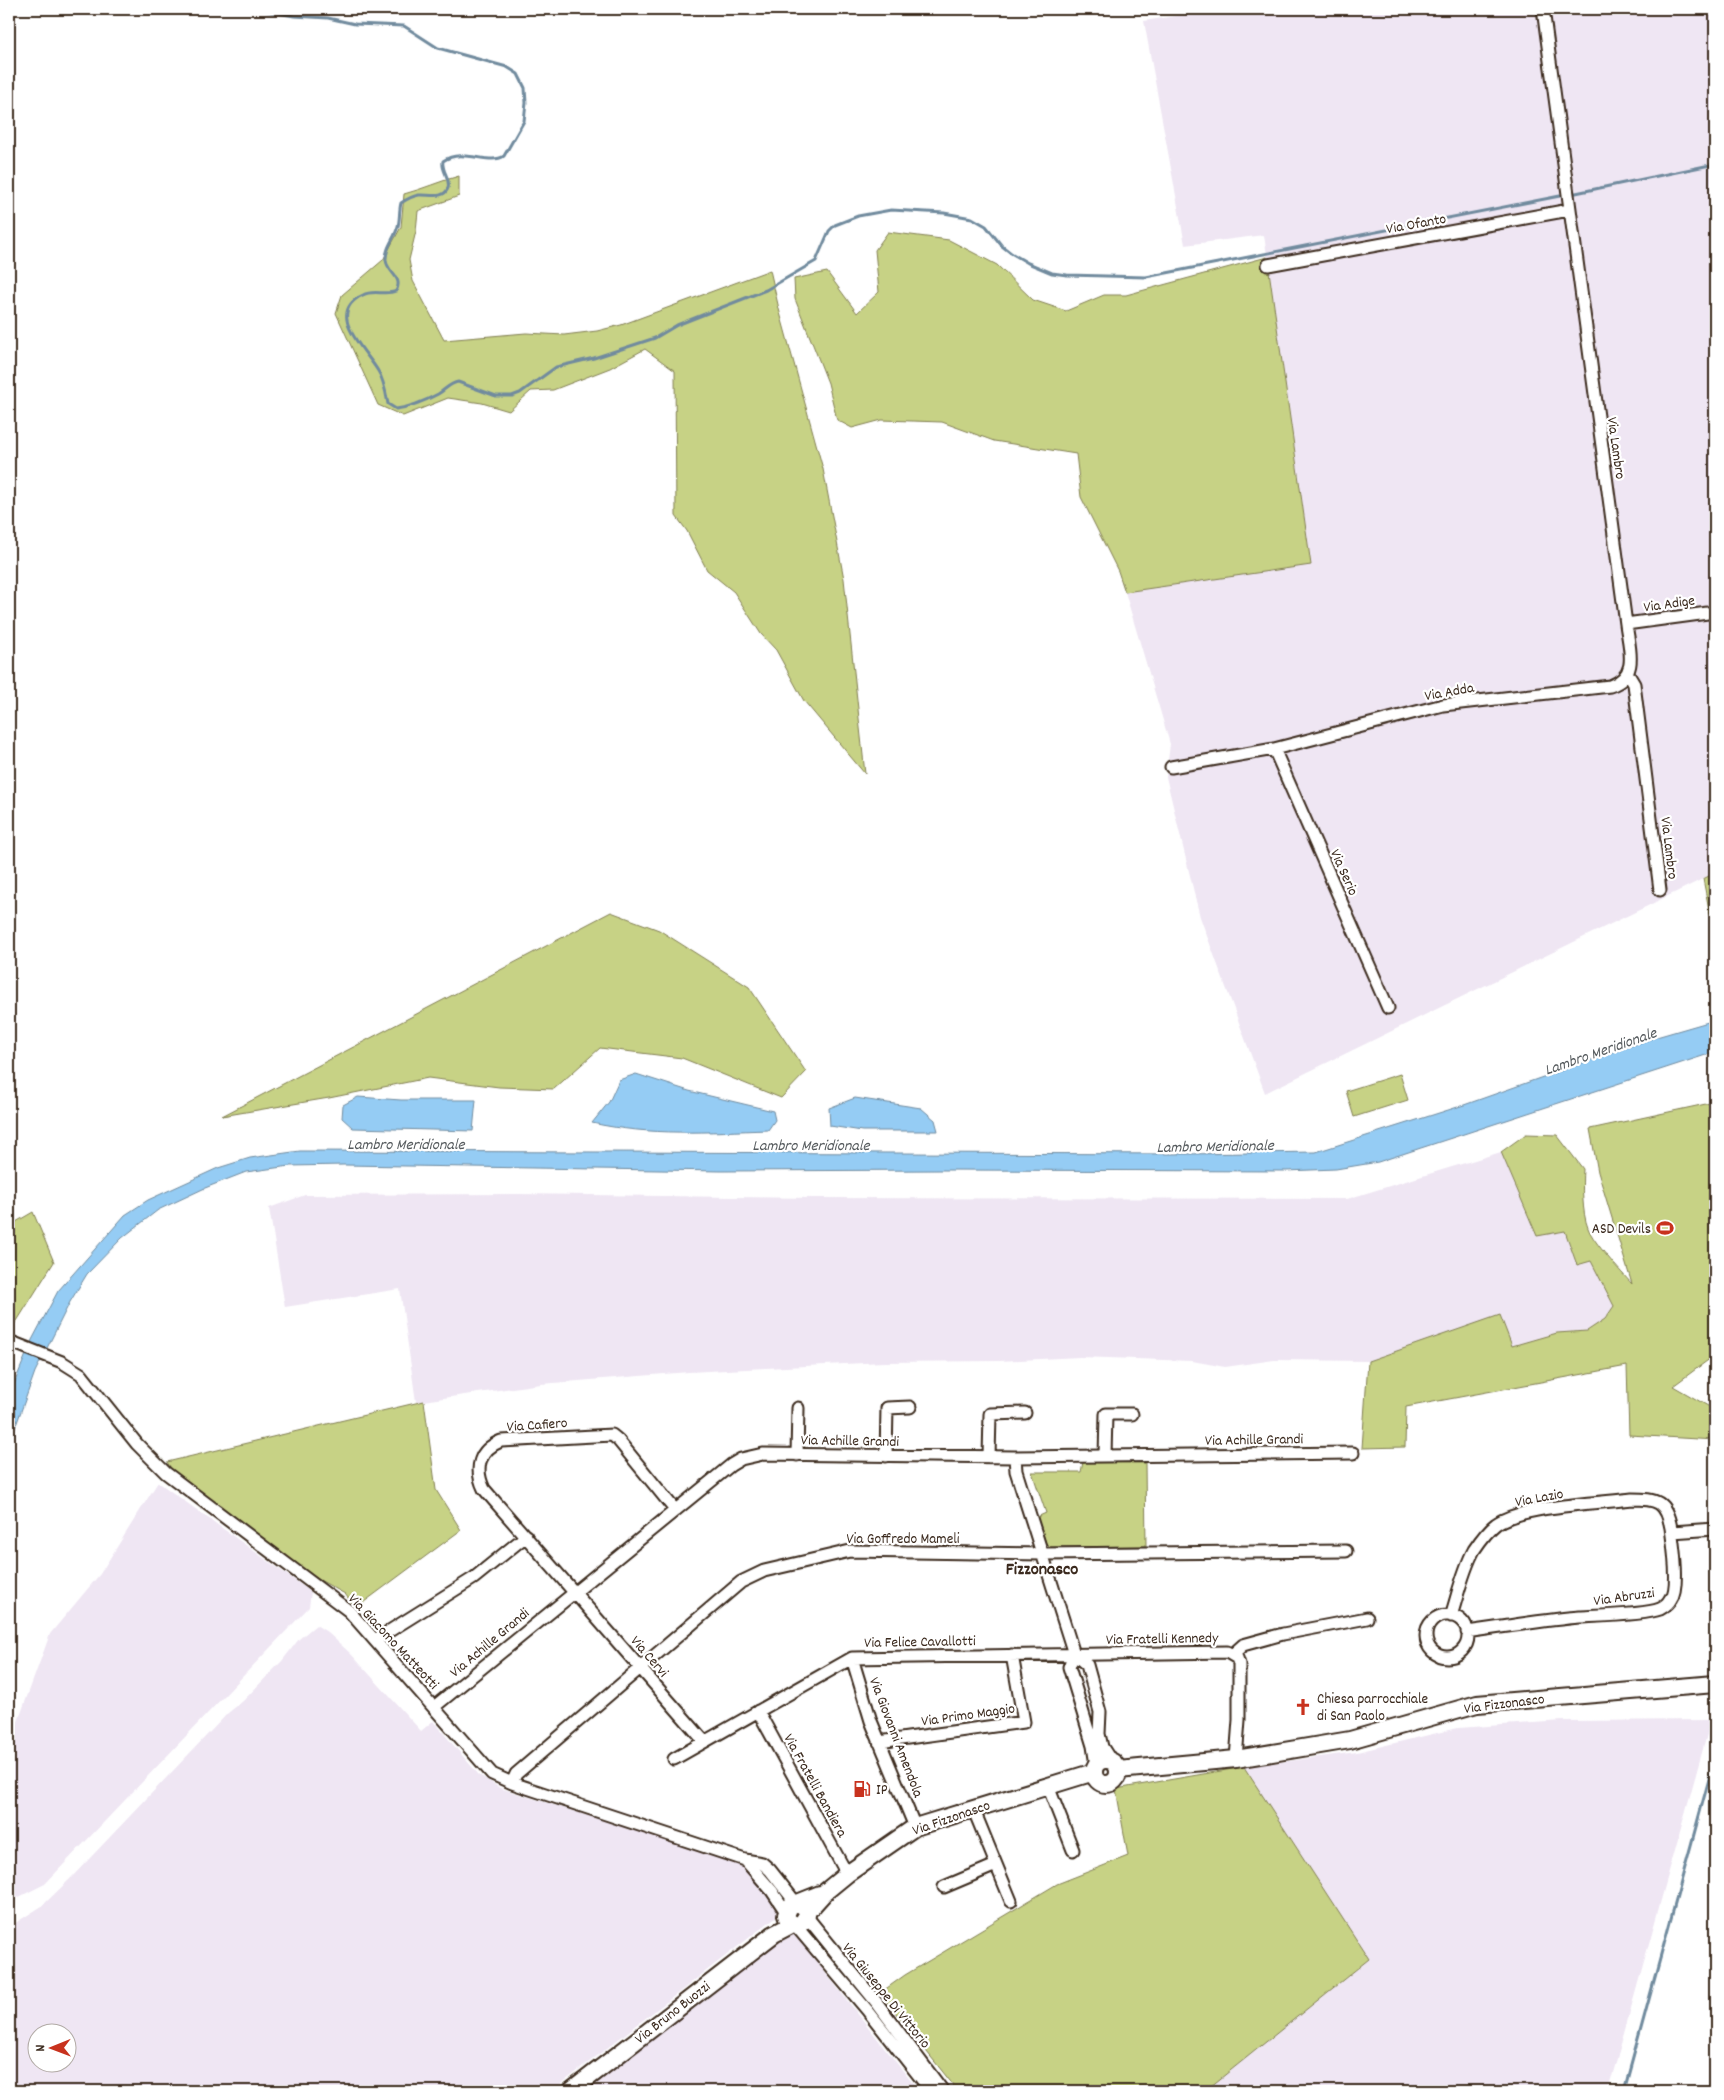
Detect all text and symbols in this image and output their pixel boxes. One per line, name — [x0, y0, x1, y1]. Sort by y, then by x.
street label: Via Ofanto — [1385, 209, 1448, 241]
street label: Via Lambro — [1600, 416, 1630, 481]
street label: Via Adige — [1642, 590, 1697, 619]
street label: Via Adda — [1423, 678, 1477, 708]
street label: Via Lambro — [1653, 816, 1683, 881]
street label: Via Serio — [1323, 846, 1363, 900]
water label: Lambro Meridionale — [1542, 1022, 1661, 1082]
water label: Lambro Meridionale — [347, 1134, 466, 1157]
water label: Lambro Meridionale — [752, 1135, 871, 1158]
water label: Lambro Meridionale — [1156, 1135, 1275, 1160]
sports icon: ASD Devils — [1655, 1218, 1675, 1238]
place label: ASD Devils — [1592, 1219, 1651, 1241]
street label: Via Cafiero — [506, 1413, 568, 1439]
street label: Via Achille Grandi — [1205, 1429, 1304, 1453]
street label: Via Achille Grandi — [801, 1430, 900, 1454]
street label: Via Lazio — [1513, 1484, 1566, 1514]
street label: Via Goffredo Mameli — [846, 1529, 960, 1551]
district label: Fizzonasco — [1006, 1558, 1078, 1583]
street label: Via Abruzzi — [1592, 1583, 1656, 1613]
street label: Via Giacomo Matteotti — [342, 1589, 443, 1696]
street label: Via Achille Grandi — [446, 1603, 535, 1684]
street label: Via Fratelli Kennedy — [1106, 1628, 1219, 1652]
street label: Via Felice Cavallotti — [864, 1631, 976, 1655]
street label: Via Cervi — [624, 1632, 673, 1683]
street label: Via Giovanni Amendola — [862, 1674, 929, 1802]
place label: Chiesa parrocchiale di San Paolo — [1317, 1689, 1428, 1728]
street label: Via Fizzonasco — [1463, 1689, 1546, 1721]
church icon: Chiesa parrocchiale di San Paolo — [1293, 1697, 1313, 1717]
street label: Via Primo Maggio — [920, 1698, 1017, 1733]
street label: Via Fratelli Bandiera — [777, 1730, 852, 1843]
fuel station icon: IP — [852, 1779, 872, 1799]
place label: IP — [876, 1780, 888, 1802]
street label: Via Fizzonasco — [910, 1795, 994, 1842]
street label: Via Giuseppe Di Vittorio — [836, 1939, 935, 2054]
street label: Via Bruno Buozzi — [631, 1977, 716, 2050]
north arrow — [28, 2022, 78, 2072]
text: N — [31, 2044, 51, 2052]

